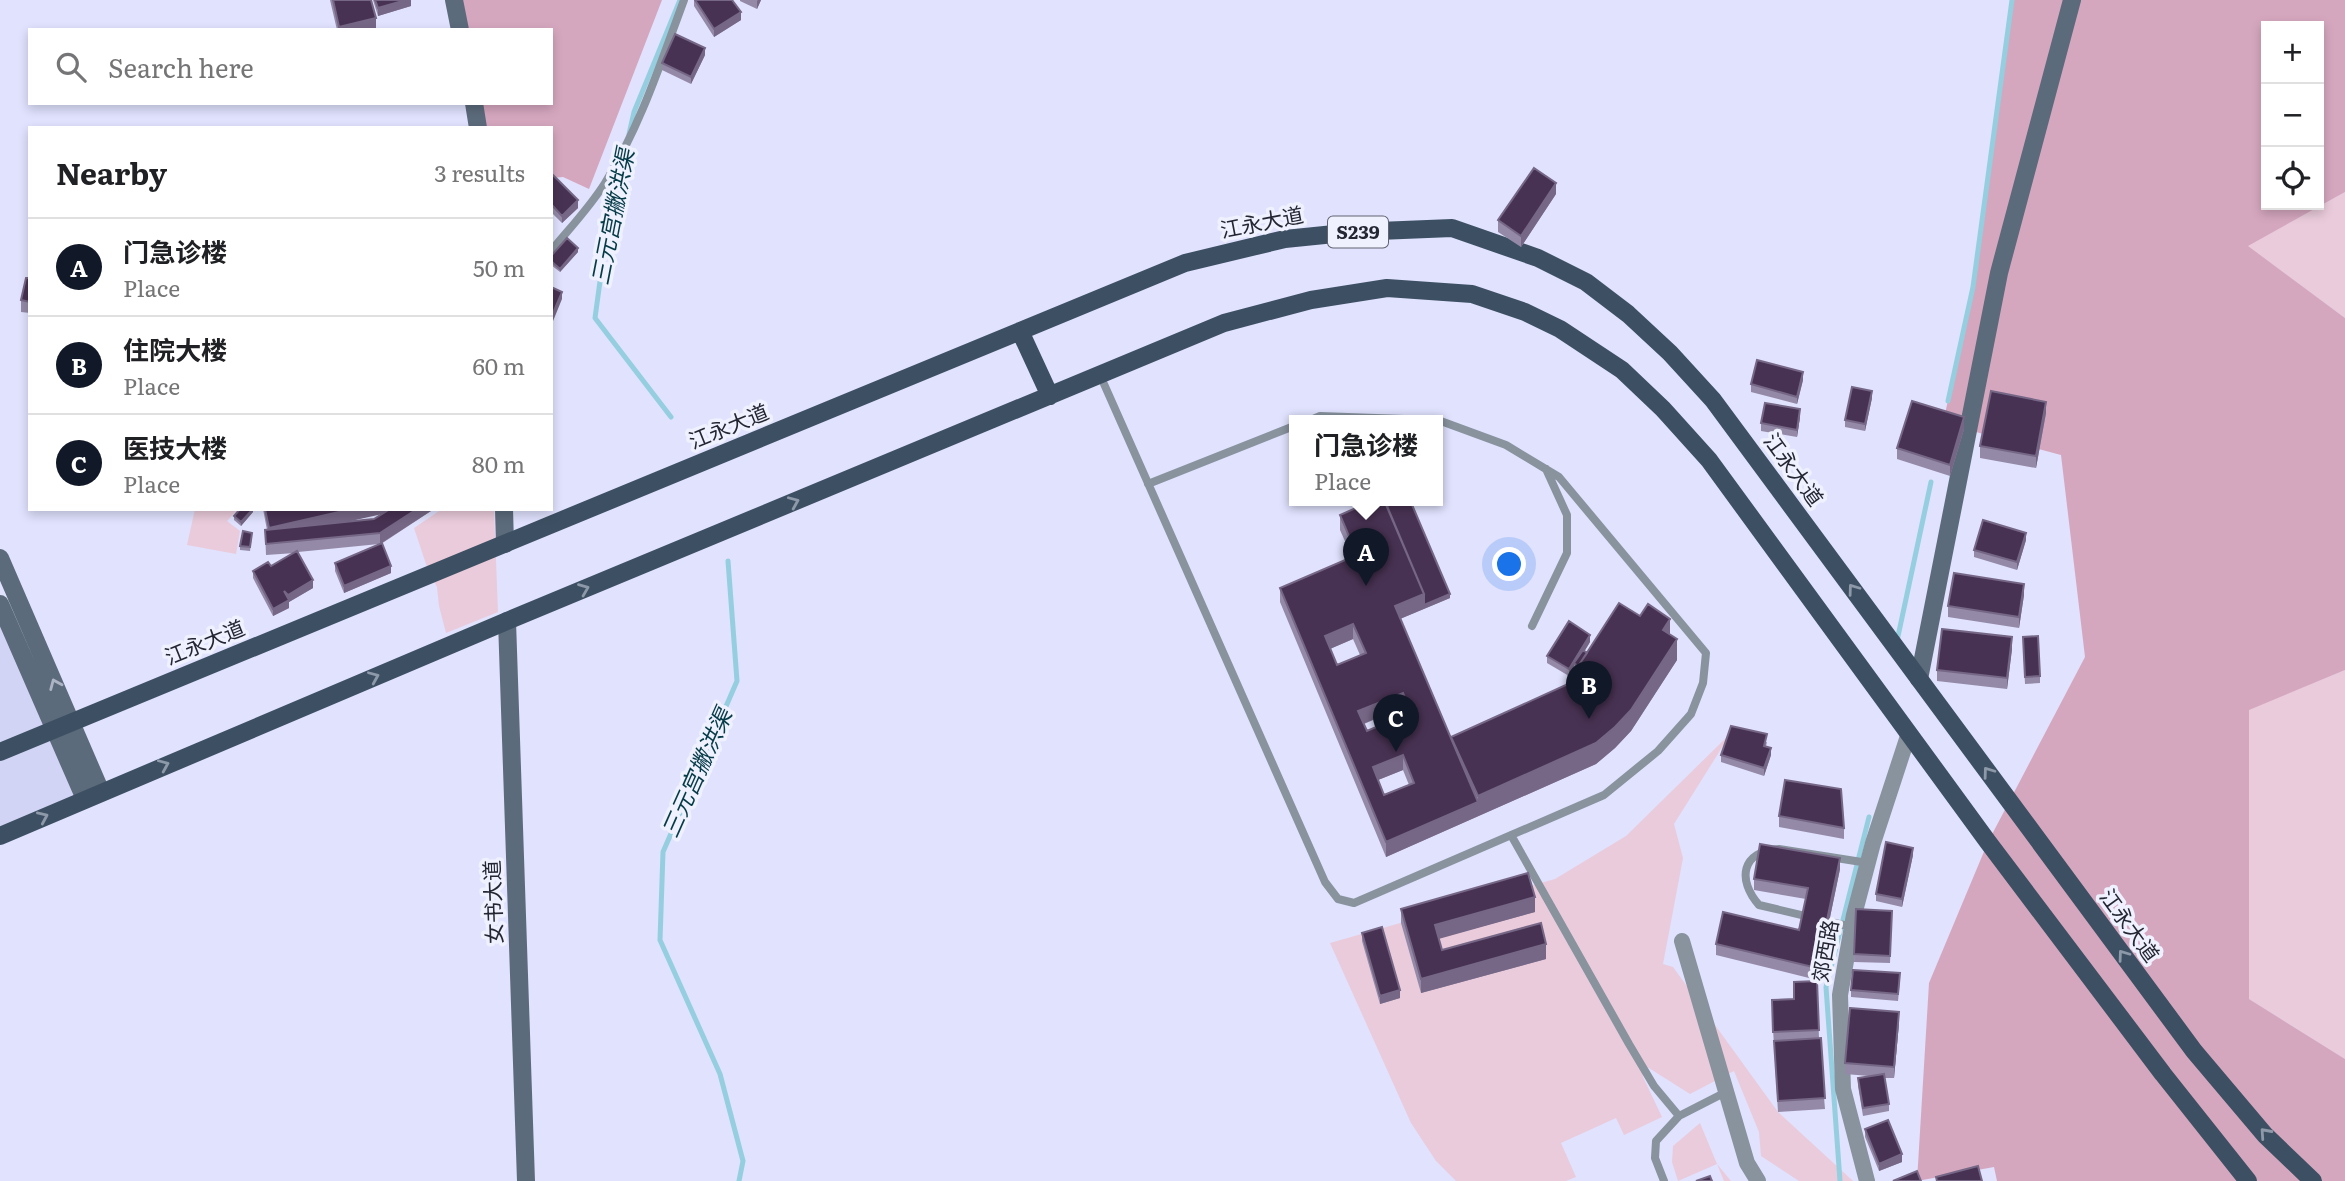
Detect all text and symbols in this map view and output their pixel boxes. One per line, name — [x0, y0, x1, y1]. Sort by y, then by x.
map controls — [2261, 21, 2324, 210]
button: + — [2261, 21, 2324, 84]
search box — [28, 28, 553, 105]
text: Search here — [108, 47, 254, 86]
icon: search — [52, 48, 90, 86]
button: − — [2261, 84, 2324, 147]
water label: 三元宫撇洪渠 — [581, 143, 641, 288]
button: locate — [2261, 147, 2324, 210]
text: Nearby — [56, 150, 167, 194]
text: 3 results — [434, 155, 525, 189]
street label: 江永大道 — [1217, 197, 1306, 244]
road number: S239 — [1328, 216, 1388, 248]
text: 门急诊楼 — [123, 231, 227, 270]
text: A — [70, 250, 88, 284]
text: 50 m — [473, 250, 525, 284]
text: Place — [123, 270, 180, 304]
text: 住院大楼 — [123, 329, 227, 368]
text: B — [71, 348, 87, 382]
text: 60 m — [472, 348, 525, 382]
text: Place — [123, 368, 180, 402]
street label: 江永大道 — [683, 395, 773, 455]
popup — [1289, 415, 1443, 506]
text: 门急诊楼 — [1314, 424, 1418, 463]
street label: 江永大道 — [1758, 425, 1832, 512]
text: 医技大楼 — [123, 427, 227, 466]
text: C — [71, 446, 87, 480]
text: 80 m — [472, 446, 525, 480]
text: Place — [1314, 463, 1371, 497]
text: Place — [123, 466, 180, 500]
one-way arrow — [787, 496, 799, 510]
pin: A — [1343, 528, 1389, 586]
your location — [1492, 547, 1526, 581]
one-way arrow — [577, 583, 589, 597]
one-way arrow — [1848, 584, 1861, 597]
street label: 江永大道 — [159, 611, 249, 671]
pin: B — [1566, 661, 1612, 719]
one-way arrow — [367, 671, 379, 685]
one-way arrow — [49, 679, 63, 691]
pin: C — [1373, 694, 1419, 752]
water label: 三元宫撇洪渠 — [652, 699, 740, 842]
one-way arrow — [158, 760, 170, 774]
one-way arrow — [1983, 767, 1996, 780]
one-way arrow — [35, 811, 48, 825]
street label: 女书大道 — [475, 860, 508, 945]
street label: 江永大道 — [2094, 881, 2168, 968]
street label: 郊西路 — [1803, 917, 1844, 984]
one-way arrow — [2119, 950, 2131, 963]
one-way arrow — [2260, 1128, 2273, 1141]

